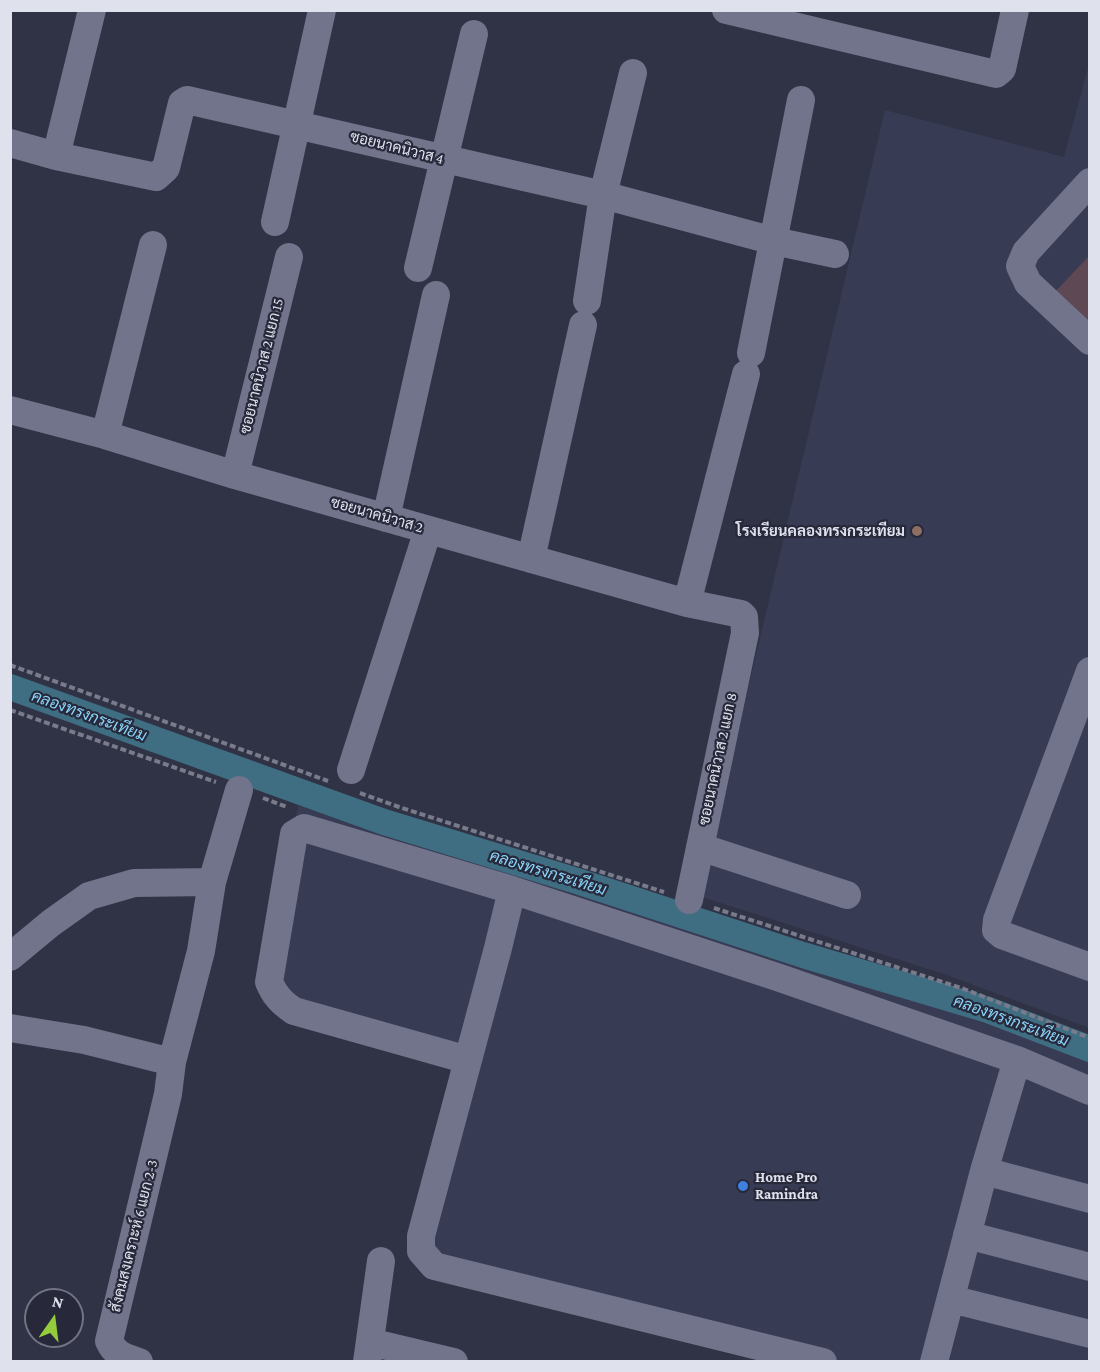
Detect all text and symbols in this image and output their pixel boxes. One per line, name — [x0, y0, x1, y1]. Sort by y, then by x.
street label: ซอยนาคนิวาส 4 — [348, 128, 446, 168]
street label: ซอยนาคนิวาส 2 แยก 15 — [236, 296, 288, 436]
street label: ซอยนาคนิวาส 2 — [329, 493, 425, 537]
place label: โรงเรียนคลองทรงกระเทียม — [736, 522, 905, 540]
marker: โรงเรียนคลองทรงกระเทียม — [910, 524, 924, 538]
water label: คลองทรงกระเทียม — [29, 686, 149, 746]
street label: ซอยนาคนิวาส 2 แยก 8 — [695, 691, 741, 827]
water label: คลองทรงกระเทียม — [487, 846, 609, 900]
water label: คลองทรงกระเทียม — [951, 991, 1071, 1051]
street label: สังคมสงเคราะห์ 6 แยก 2-3 — [106, 1158, 162, 1314]
place label: Home Pro Ramindra — [755, 1168, 818, 1203]
marker: Home Pro Ramindra — [736, 1179, 750, 1193]
north arrow — [24, 1288, 84, 1348]
text: N — [51, 1292, 65, 1312]

